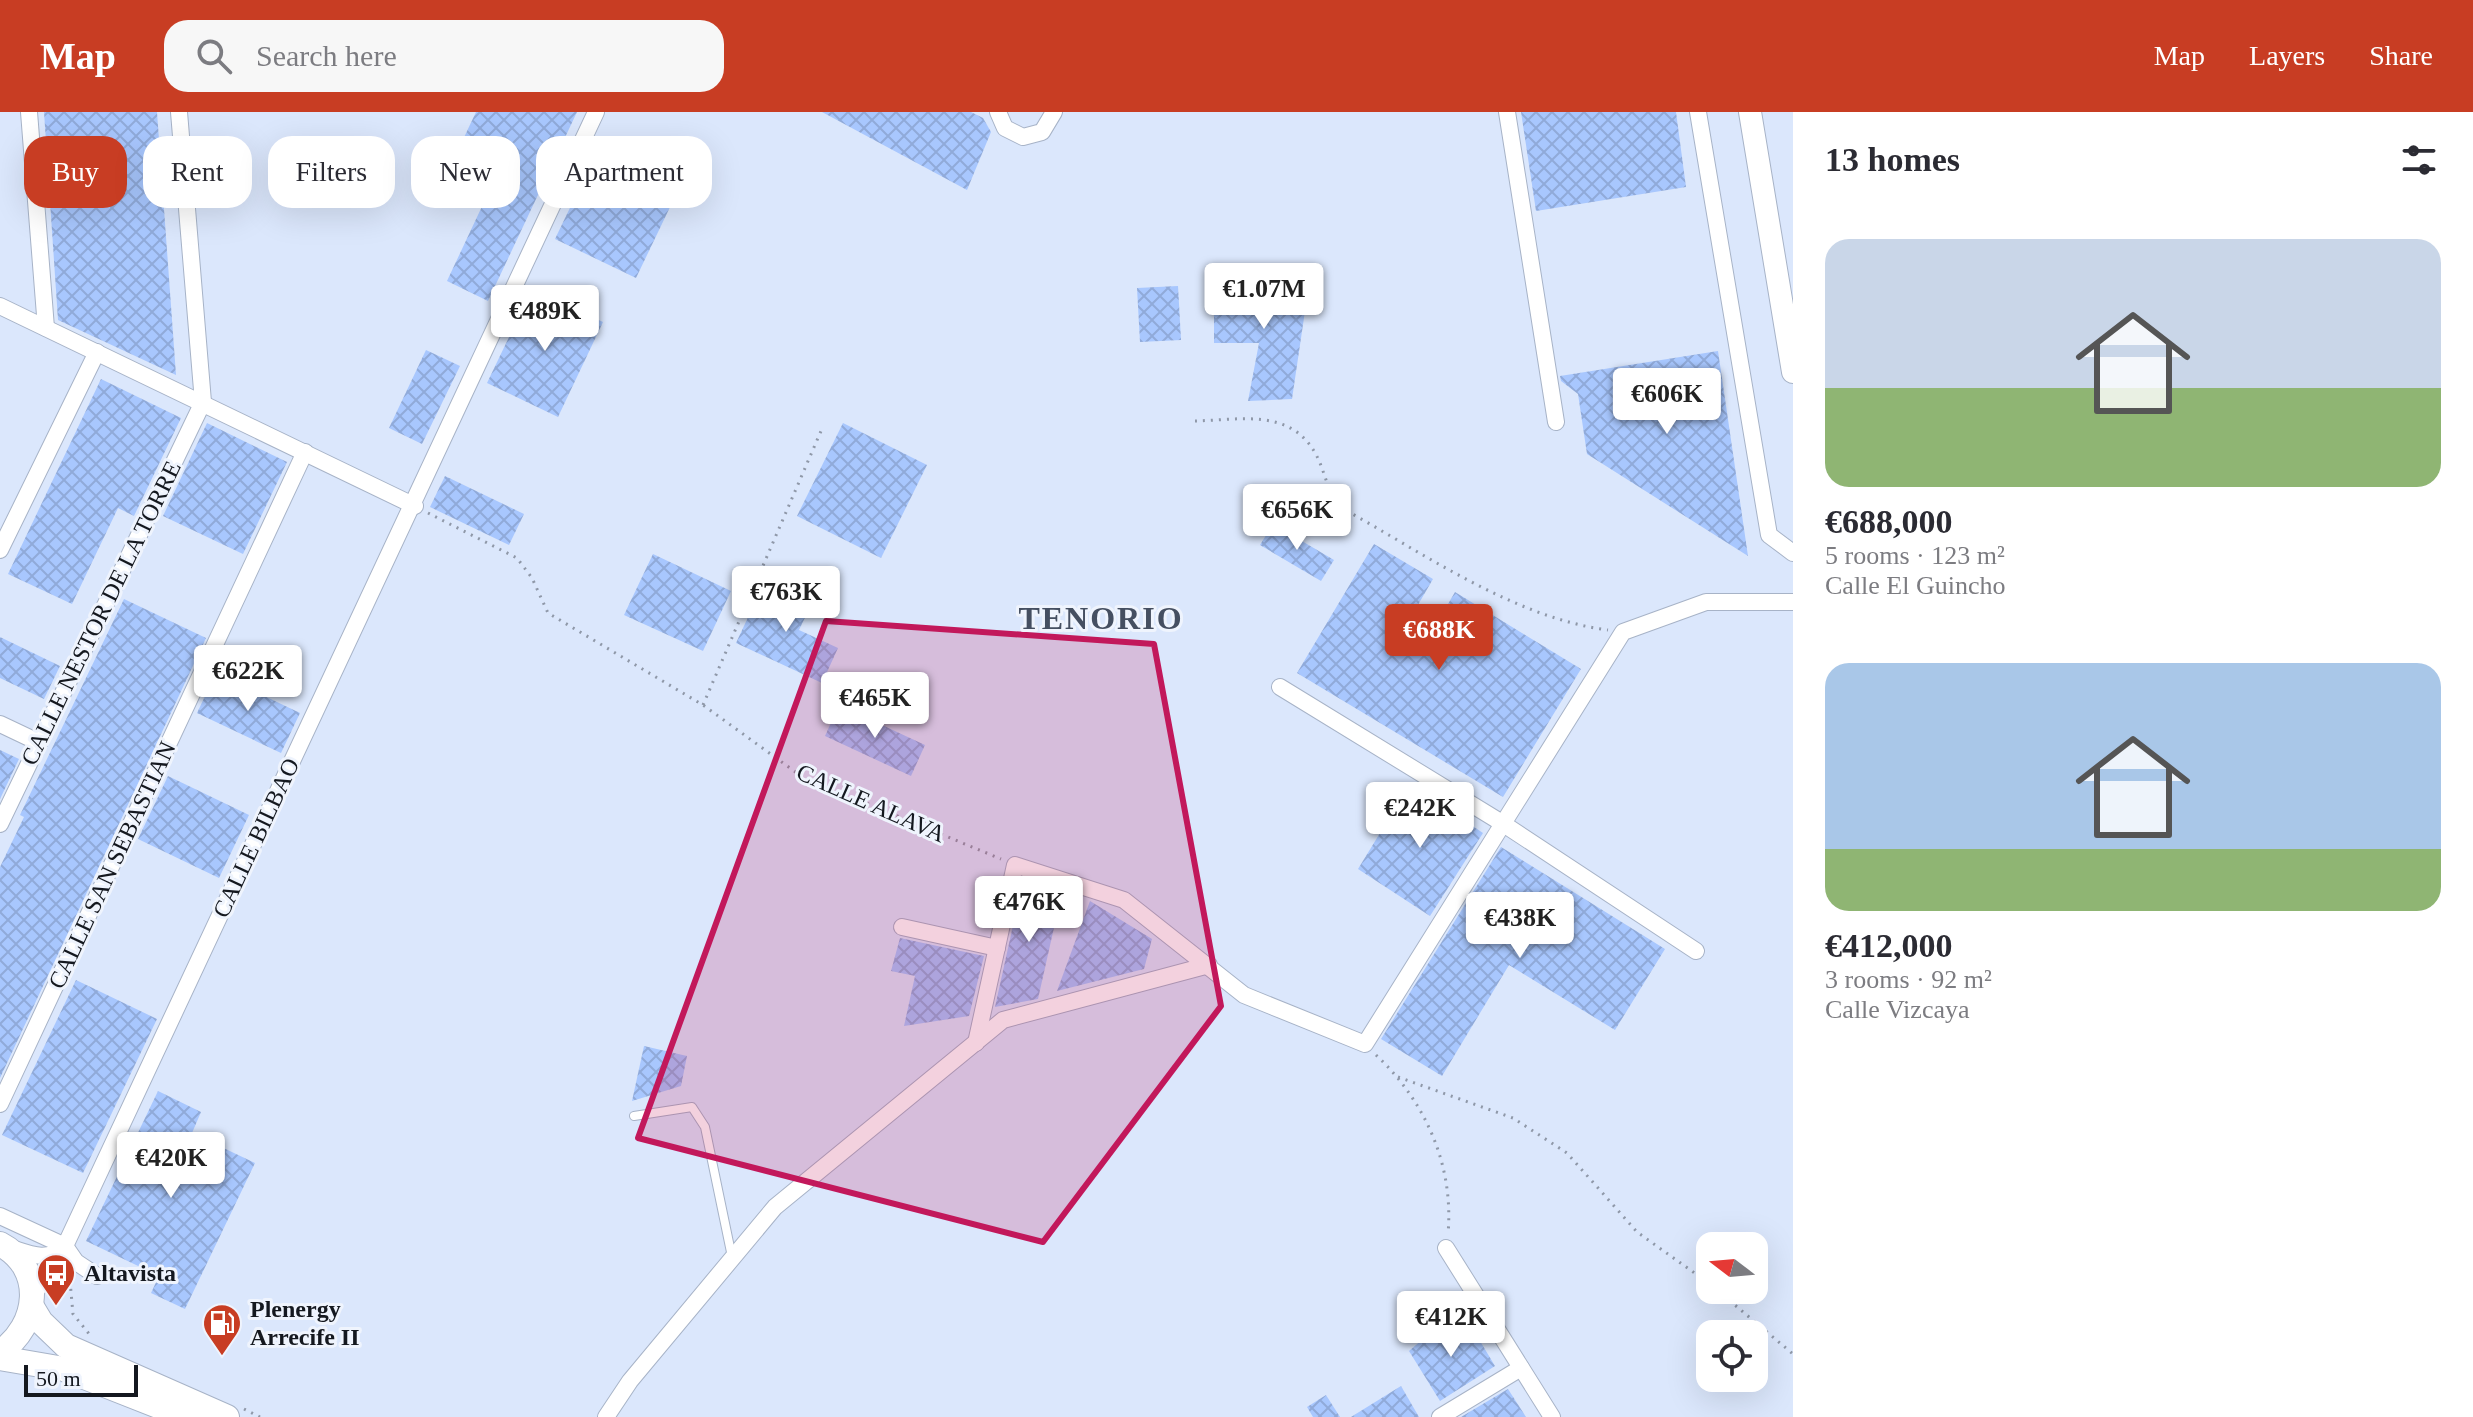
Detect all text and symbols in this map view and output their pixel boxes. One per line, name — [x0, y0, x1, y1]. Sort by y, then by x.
search box — [164, 20, 724, 92]
icon: search — [192, 34, 236, 78]
text: Map — [40, 35, 116, 77]
text: Search here — [256, 39, 397, 72]
text: Map — [2154, 40, 2205, 71]
text: Layers — [2249, 40, 2325, 71]
text: Share — [2369, 40, 2433, 71]
chip: Buy — [24, 136, 127, 208]
chip: Rent — [143, 136, 252, 208]
chip: Filters — [268, 136, 395, 208]
chip: New — [411, 136, 520, 208]
chip: Apartment — [536, 136, 712, 208]
icon: filters — [2397, 138, 2441, 182]
text: 13 homes — [1825, 141, 1960, 178]
pin: €1.07M — [1199, 263, 1329, 331]
text: €1.07M — [1222, 274, 1306, 303]
pin: €489K — [489, 285, 601, 353]
icon: home — [2061, 291, 2205, 435]
text: €489K — [509, 296, 581, 325]
pin: €606K — [1611, 368, 1723, 436]
text: €606K — [1631, 379, 1703, 408]
street label: CALLE NESTOR DE LA TORRE — [16, 457, 186, 769]
pin: €656K — [1241, 484, 1353, 552]
text: €656K — [1261, 495, 1333, 524]
text: €688,000 — [1825, 503, 1953, 540]
text: 5 rooms · 123 m² — [1825, 541, 2005, 570]
pin: €763K — [730, 566, 842, 634]
text: Calle El Guincho — [1825, 571, 2006, 600]
text: €763K — [750, 577, 822, 606]
district label: TENORIO — [1018, 600, 1184, 636]
pin: €688K — [1383, 604, 1495, 672]
text: €688K — [1403, 615, 1475, 644]
pin: €622K — [192, 645, 304, 713]
text: €622K — [212, 656, 284, 685]
pin: €465K — [819, 672, 931, 740]
text: €465K — [839, 683, 911, 712]
icon: home — [2061, 715, 2205, 859]
street label: CALLE SAN SEBASTIAN — [43, 737, 181, 993]
street label: CALLE BILBAO — [208, 754, 304, 922]
street label: CALLE ALAVA — [793, 759, 950, 848]
pin: €242K — [1364, 782, 1476, 850]
text: €242K — [1384, 793, 1456, 822]
pin: €476K — [973, 876, 1085, 944]
text: €476K — [993, 887, 1065, 916]
pin: €438K — [1464, 892, 1576, 960]
text: €438K — [1484, 903, 1556, 932]
text: €412,000 — [1825, 927, 1953, 964]
text: 3 rooms · 92 m² — [1825, 965, 1992, 994]
text: Calle Vizcaya — [1825, 995, 1970, 1024]
pin: €420K — [115, 1132, 227, 1200]
text: €420K — [135, 1143, 207, 1172]
north arrow — [1696, 1232, 1768, 1304]
map controls — [1696, 1232, 1768, 1392]
bus stop icon: Altavista — [35, 1252, 77, 1307]
place label: Altavista — [84, 1260, 176, 1286]
pin: €412K — [1395, 1291, 1507, 1359]
place label: Plenergy Arrecife II — [250, 1296, 360, 1350]
fuel station icon: Plenergy Arrecife II — [201, 1302, 243, 1357]
text: €412K — [1415, 1302, 1487, 1331]
button: locate — [1696, 1320, 1768, 1392]
scale bar — [24, 1361, 138, 1397]
text: 50 m — [36, 1366, 81, 1391]

